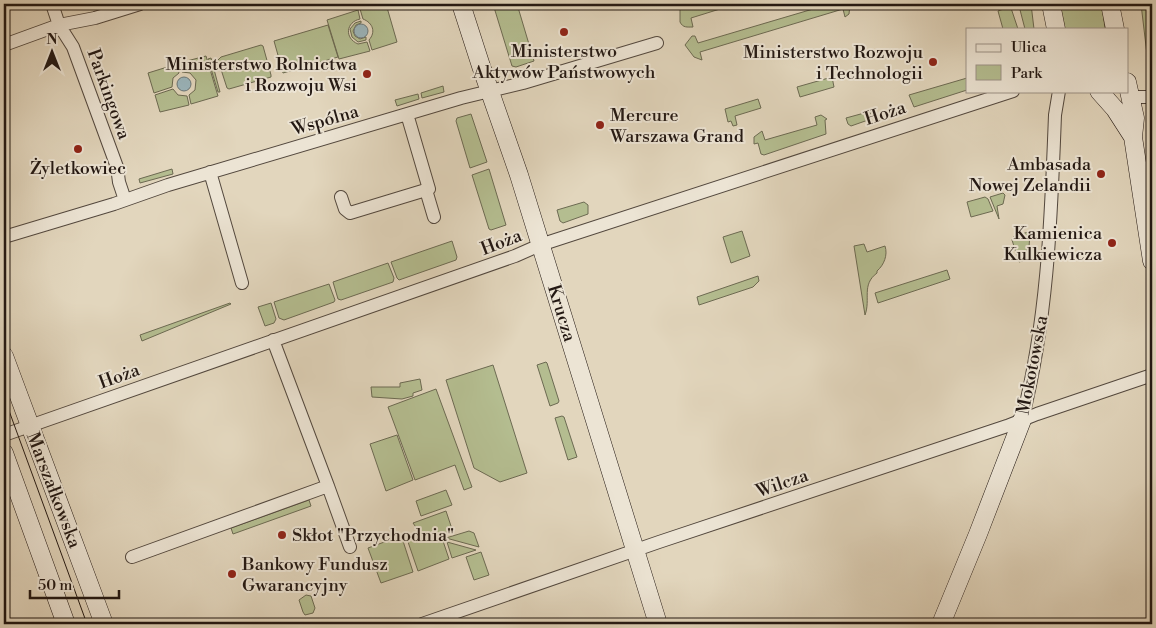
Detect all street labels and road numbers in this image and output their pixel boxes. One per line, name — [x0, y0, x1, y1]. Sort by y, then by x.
street label: Parkingowa — [82, 46, 136, 144]
street label: Hoża — [861, 96, 910, 131]
street label: Wspólna — [288, 100, 362, 141]
street label: Hoża — [477, 224, 526, 261]
street label: Krucza — [542, 282, 581, 345]
street label: Mokotowska — [1012, 313, 1054, 417]
street label: Hoża — [95, 358, 144, 395]
street label: Marszałkowska — [21, 429, 87, 552]
street label: Wilcza — [752, 464, 812, 503]

